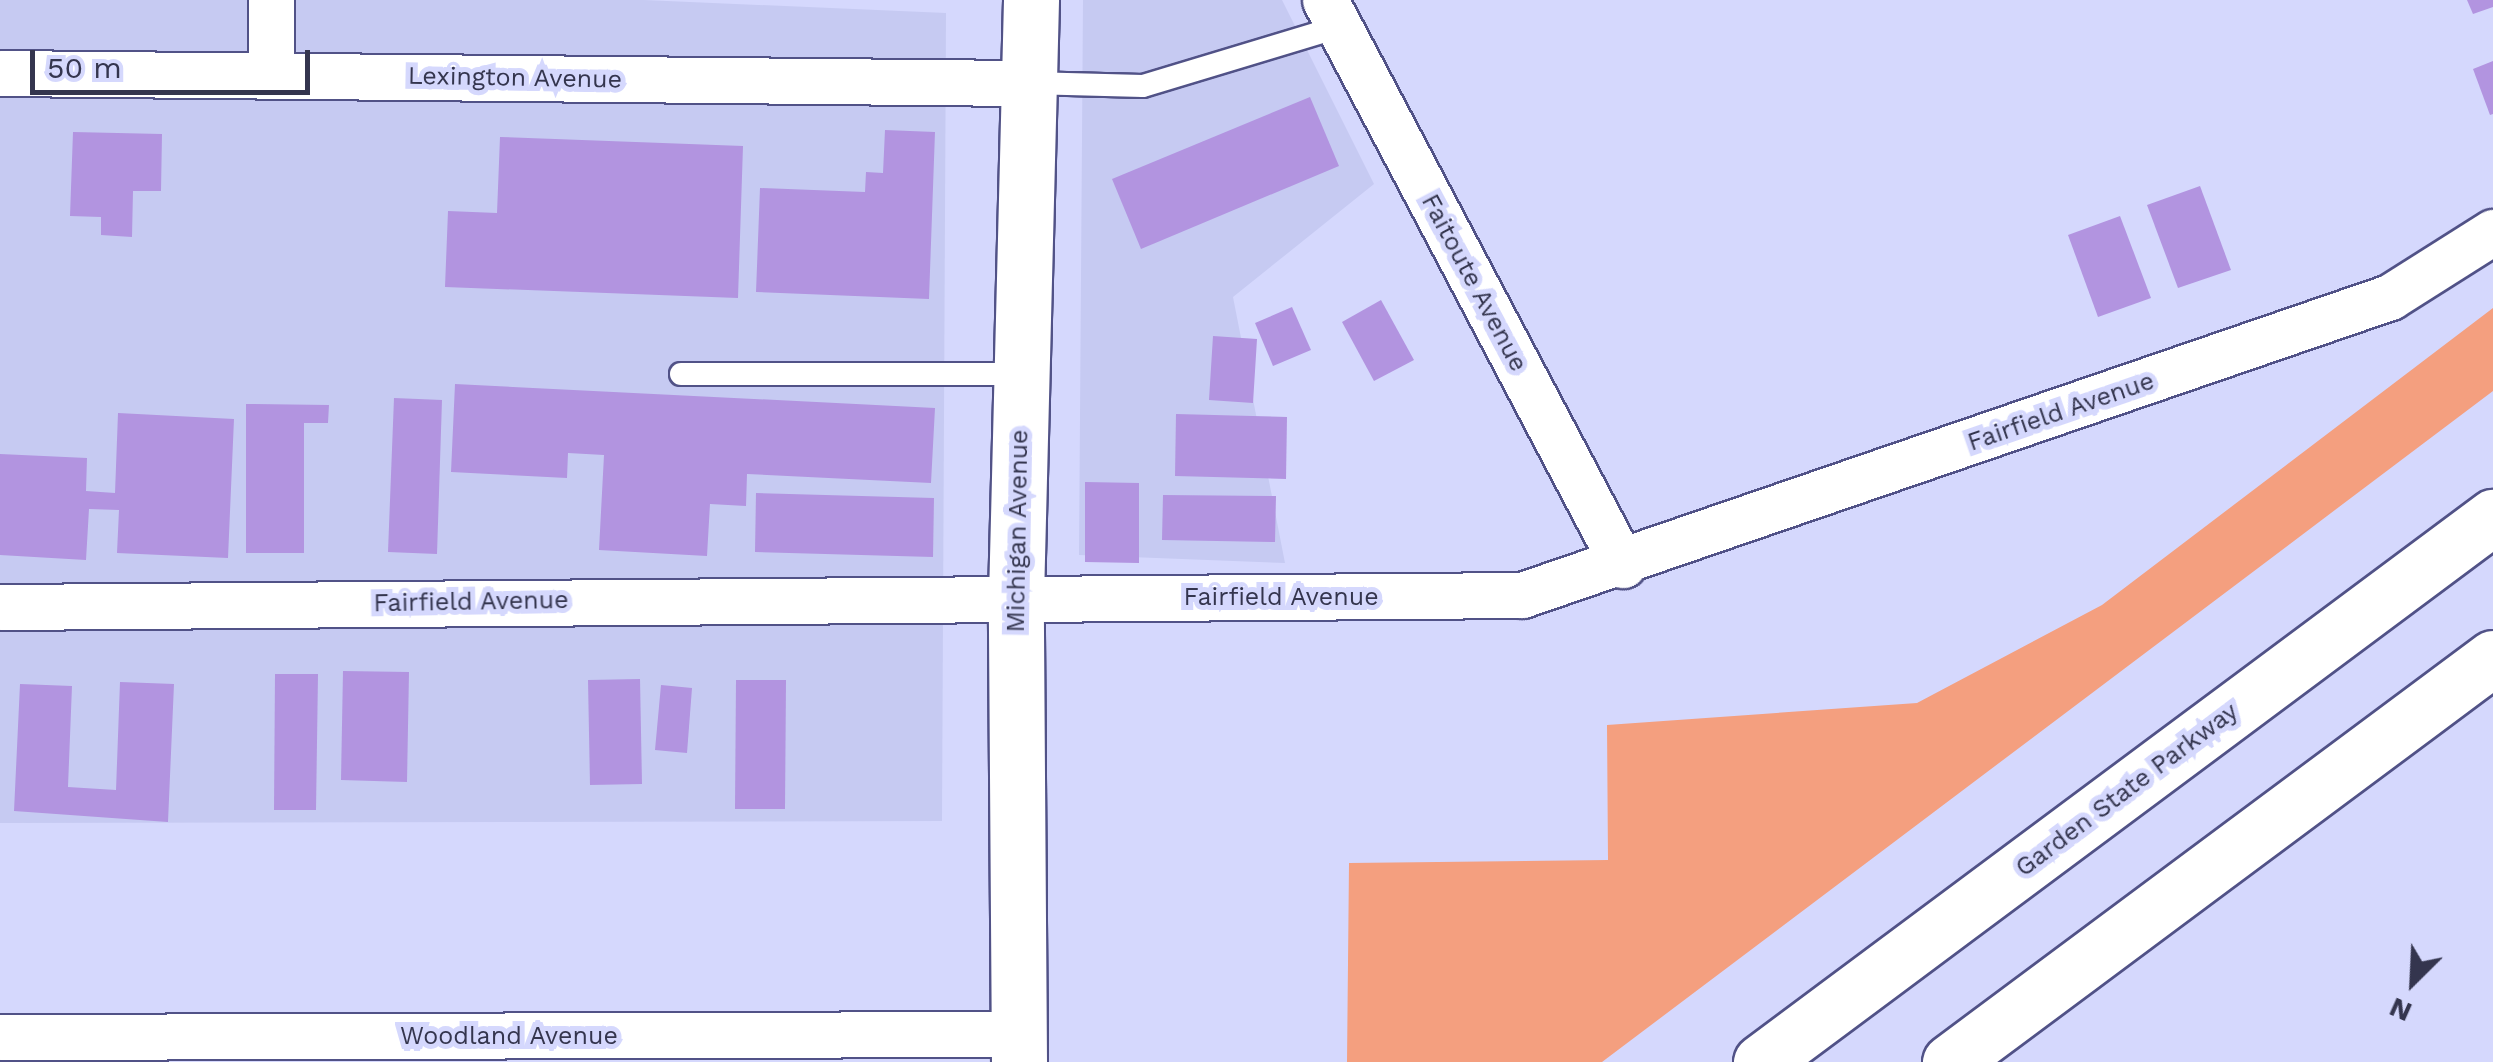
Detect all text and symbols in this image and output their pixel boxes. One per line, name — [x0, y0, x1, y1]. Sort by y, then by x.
scale bar — [35, 30, 315, 92]
text: 50 m — [47, 50, 122, 85]
street label: Lexington Avenue — [407, 61, 623, 95]
street label: Faitoute Avenue — [1414, 189, 1534, 377]
street label: Fairfield Avenue — [1963, 366, 2159, 458]
street label: Michigan Avenue — [1001, 429, 1035, 633]
street label: Fairfield Avenue — [1183, 582, 1379, 612]
street label: Fairfield Avenue — [373, 585, 569, 619]
street label: Garden State Parkway — [2010, 697, 2244, 883]
north arrow — [2363, 932, 2463, 1032]
text: N — [2384, 991, 2417, 1029]
street label: Woodland Avenue — [400, 1021, 618, 1051]

